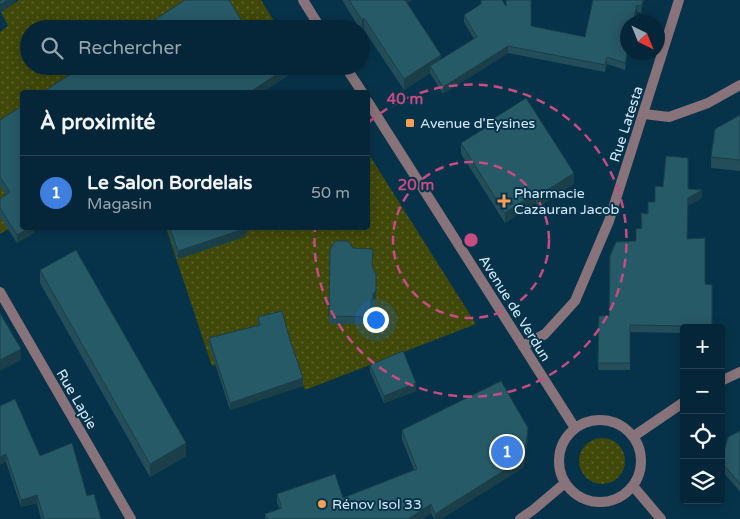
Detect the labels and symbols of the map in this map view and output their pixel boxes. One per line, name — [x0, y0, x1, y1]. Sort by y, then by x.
north arrow — [620, 15, 665, 60]
street label: Rue Latesta — [606, 84, 647, 164]
text: 40 m — [387, 90, 423, 108]
place label: Avenue d'Eysines — [420, 115, 536, 132]
marker: Avenue d'Eysines — [404, 117, 416, 129]
text: 20 m — [398, 176, 434, 194]
place label: Pharmacie Cazauran Jacob — [514, 185, 620, 218]
marker: Pharmacie Cazauran Jacob — [498, 195, 510, 207]
centre of rings — [462, 231, 480, 249]
street label: Avenue de Verdun — [475, 252, 554, 365]
your location — [363, 307, 389, 333]
street label: Rue Lapie — [53, 366, 101, 432]
pin: 1 — [491, 433, 523, 471]
place label: Rénov Isol 33 — [332, 496, 422, 513]
marker: Rénov Isol 33 — [316, 498, 328, 510]

